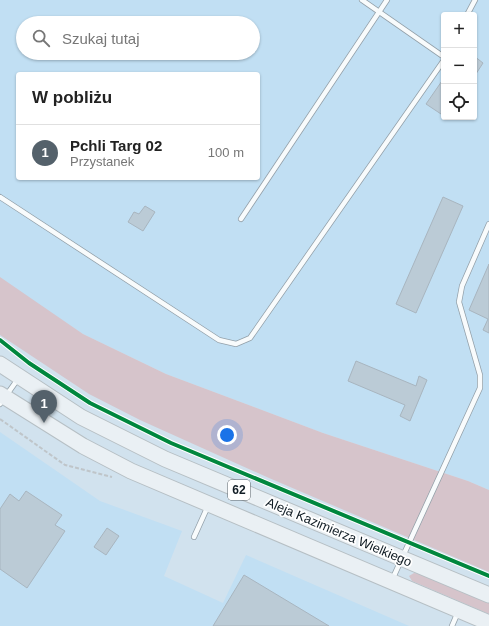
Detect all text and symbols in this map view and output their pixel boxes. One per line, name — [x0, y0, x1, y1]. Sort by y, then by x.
map controls — [441, 12, 477, 120]
button: + — [441, 12, 477, 48]
search box — [16, 16, 260, 60]
icon: search — [30, 27, 52, 49]
text: Szukaj tutaj — [62, 30, 140, 47]
button: − — [441, 48, 477, 84]
button: locate — [441, 84, 477, 120]
text: W pobliżu — [32, 88, 112, 107]
text: Pchli Targ 02 — [70, 137, 162, 154]
text: 1 — [41, 145, 49, 160]
text: 100 m — [208, 145, 244, 160]
text: Przystanek — [70, 154, 134, 169]
pin: 1 — [31, 390, 57, 423]
your location — [217, 425, 237, 445]
road number: 62 — [228, 480, 250, 500]
street label: Aleja Kazimierza Wielkiego — [264, 494, 414, 570]

